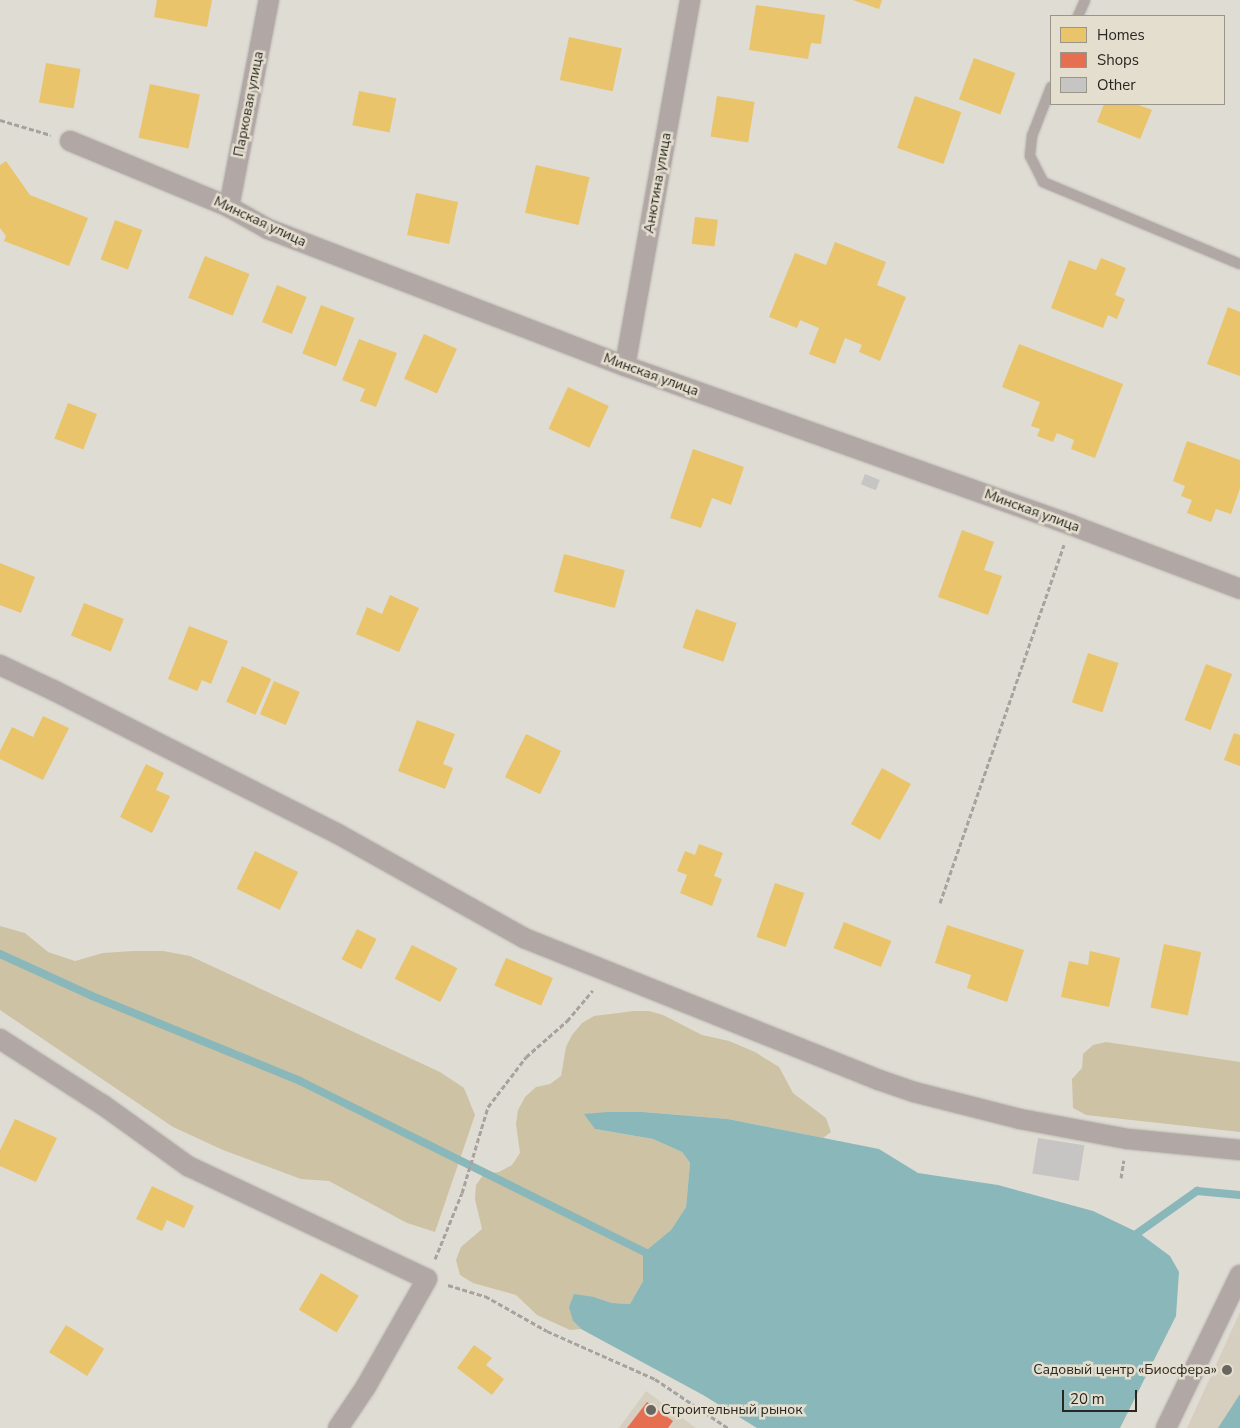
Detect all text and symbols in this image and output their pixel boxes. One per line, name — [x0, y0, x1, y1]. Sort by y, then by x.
legend — [1050, 15, 1225, 105]
text: Homes — [1097, 25, 1145, 45]
street label: Парковая улица — [231, 50, 267, 158]
text: Shops — [1097, 50, 1139, 70]
text: Other — [1097, 75, 1136, 95]
street label: Анютина улица — [641, 131, 675, 235]
street label: Минская улица — [211, 193, 309, 251]
street label: Минская улица — [601, 350, 701, 400]
street label: Минская улица — [982, 486, 1082, 536]
place label: Садовый центр «Биосфера» — [1033, 1362, 1217, 1378]
marker: Садовый центр «Биосфера» — [1221, 1364, 1233, 1376]
scale bar — [1065, 1380, 1140, 1412]
text: 20 m — [1070, 1389, 1105, 1409]
place label: Строительный рынок — [661, 1402, 803, 1418]
marker: Строительный рынок — [645, 1404, 657, 1416]

